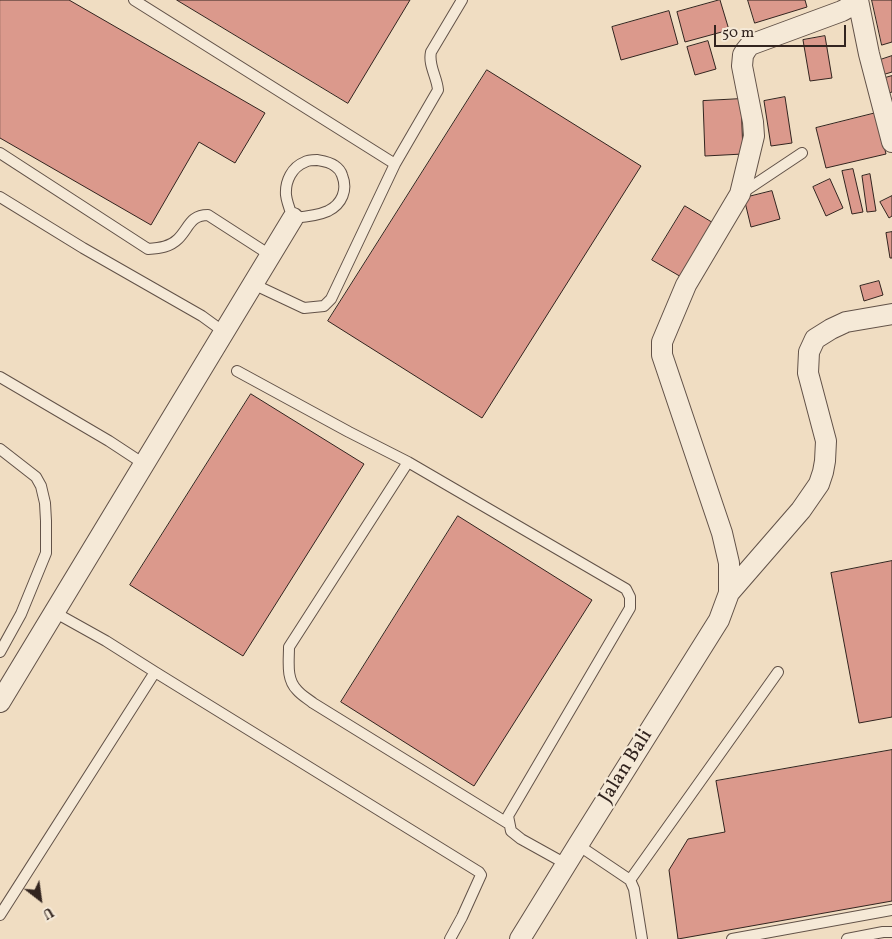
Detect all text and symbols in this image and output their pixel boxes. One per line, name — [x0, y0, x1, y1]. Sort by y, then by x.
scale bar — [717, 15, 850, 47]
text: 50 m — [722, 23, 754, 44]
street label: Jalan Bali — [595, 726, 659, 808]
north arrow — [15, 874, 65, 924]
text: U — [39, 902, 57, 923]

